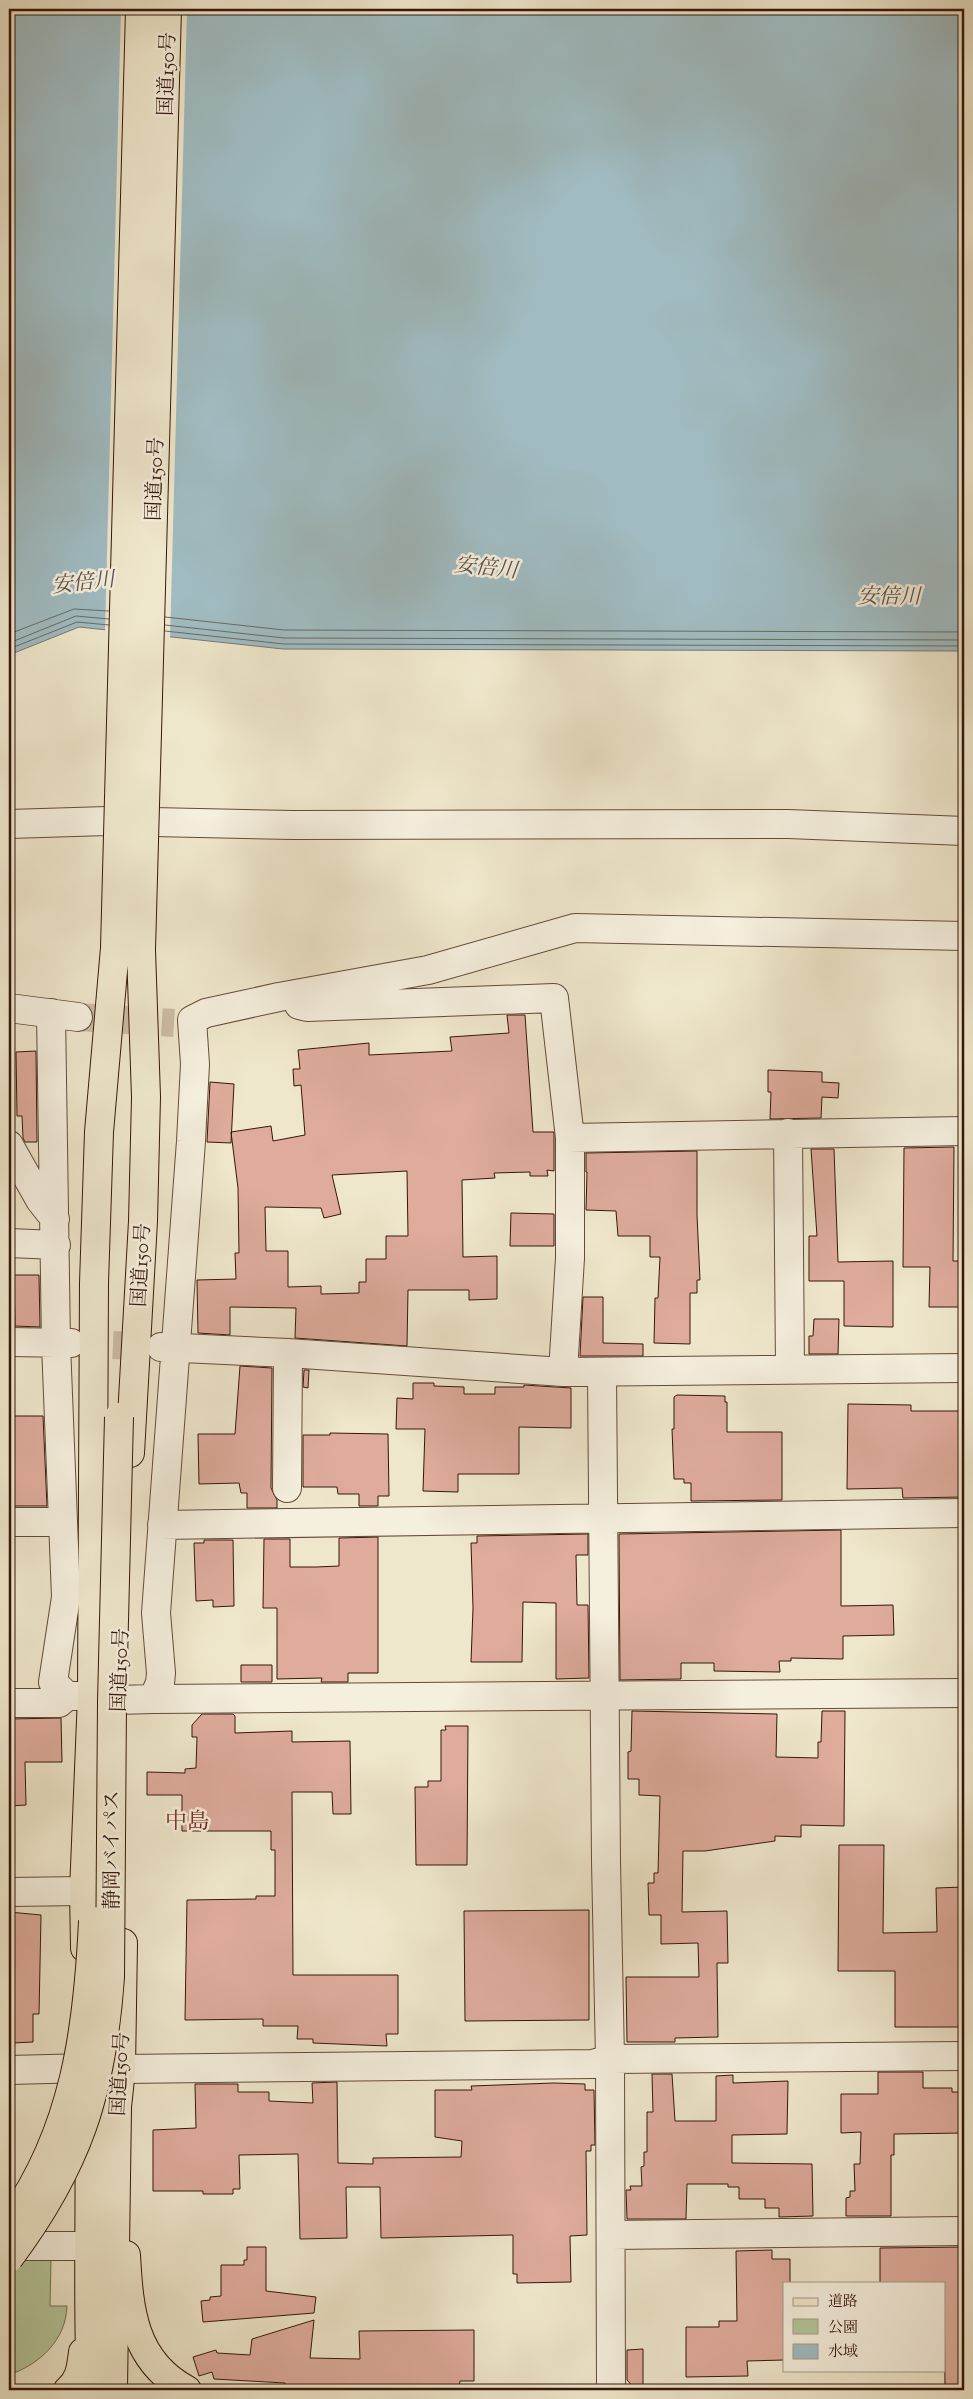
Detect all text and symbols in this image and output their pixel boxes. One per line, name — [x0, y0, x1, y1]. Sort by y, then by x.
street label: 国道150号 — [153, 31, 184, 117]
street label: 国道150号 — [141, 436, 172, 522]
water label: 安倍川 — [453, 551, 521, 587]
water label: 安倍川 — [50, 566, 118, 602]
water label: 安倍川 — [858, 583, 922, 613]
street label: 国道150号 — [126, 1222, 159, 1308]
street label: 国道150号 — [106, 1627, 137, 1713]
street label: 静岡バイパス — [99, 1790, 128, 1910]
district label: 中島 — [165, 1807, 209, 1839]
street label: 国道150号 — [105, 2031, 138, 2117]
legend — [783, 2282, 946, 2372]
text: 道路 — [828, 2292, 858, 2313]
text: 公園 — [828, 2318, 858, 2339]
text: 水域 — [828, 2342, 858, 2363]

